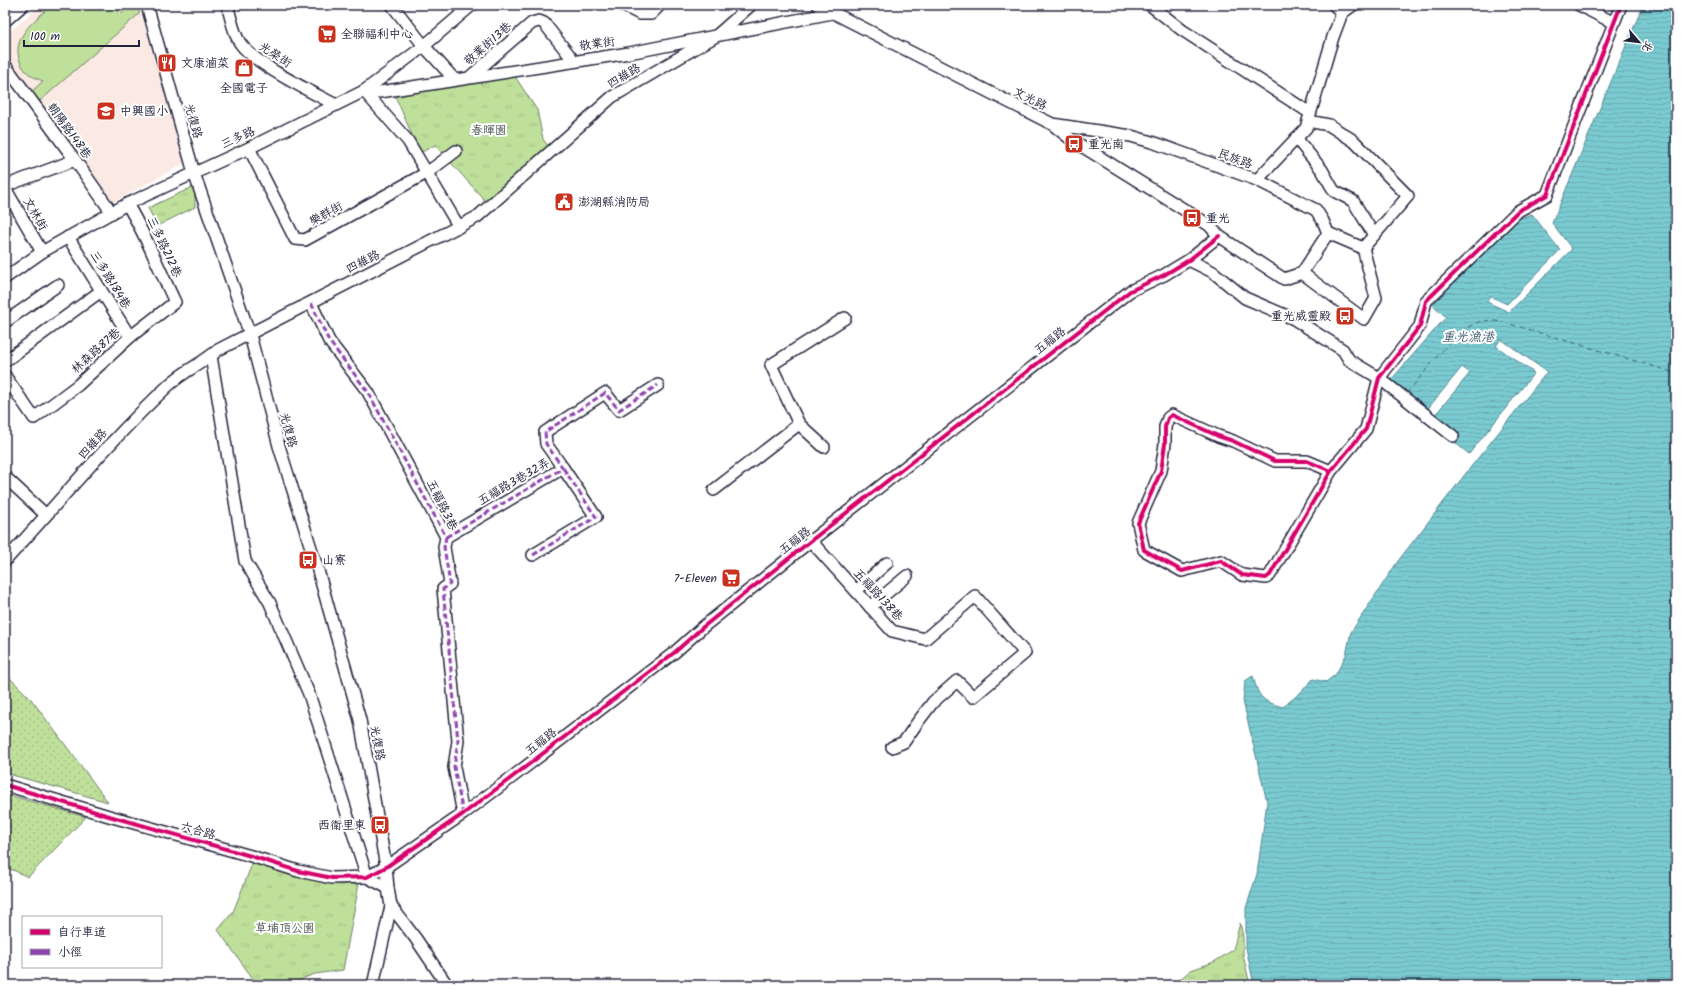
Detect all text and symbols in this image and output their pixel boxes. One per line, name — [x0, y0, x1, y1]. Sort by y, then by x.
street label: 敬業街13巷 — [460, 18, 516, 70]
scale bar — [24, 22, 139, 48]
north arrow — [1619, 22, 1659, 62]
supermarket icon: 全聯福利中心 — [316, 23, 338, 45]
place label: 全聯福利中心 — [341, 25, 413, 44]
text: 100 m — [30, 27, 61, 46]
street label: 敬業街 — [578, 32, 616, 56]
street label: 光榮街 — [255, 37, 295, 73]
text: 北 — [1636, 37, 1657, 55]
restaurant icon: 文康滷菜 — [156, 52, 178, 74]
place label: 文康滷菜 — [181, 54, 229, 73]
shop icon: 全國電子 — [233, 57, 255, 79]
street label: 四維路 — [604, 59, 644, 93]
place label: 全國電子 — [220, 79, 268, 98]
street label: 文光路 — [1010, 82, 1050, 116]
street label: 朝陽路148巷 — [42, 99, 96, 163]
school or university icon: 中興國小 — [95, 100, 117, 122]
street label: 光復路 — [179, 101, 207, 141]
place label: 中興國小 — [120, 102, 168, 121]
park label: 春暉園 — [471, 121, 507, 140]
street label: 三多路 — [218, 122, 258, 154]
bus stop icon: 重光南 — [1063, 133, 1085, 155]
place label: 重光南 — [1088, 135, 1124, 154]
street label: 民族路 — [1215, 144, 1255, 174]
public building icon: 澎湖縣消防局 — [553, 191, 575, 213]
place label: 澎湖縣消防局 — [578, 193, 650, 212]
street label: 文林街 — [18, 194, 52, 234]
street label: 樂群街 — [306, 197, 346, 231]
bus stop icon: 重光 — [1181, 207, 1203, 229]
place label: 重光 — [1206, 209, 1230, 228]
street label: 三多路212巷 — [142, 213, 186, 281]
street label: 四維路 — [343, 245, 383, 279]
street label: 三多路184巷 — [85, 247, 135, 313]
bus stop icon: 重光威靈殿 — [1334, 305, 1356, 327]
place label: 重光威靈殿 — [1271, 307, 1331, 326]
street label: 五福路 — [1030, 322, 1070, 360]
street label: 林森路87巷 — [67, 324, 125, 378]
water label: 重光漁港 — [1442, 327, 1496, 348]
street label: 光復路 — [274, 410, 302, 450]
street label: 四維路 — [74, 424, 112, 464]
street label: 五福路3巷32弄 — [474, 454, 554, 510]
street label: 五福路3巷 — [421, 476, 463, 534]
street label: 五福路 — [775, 522, 815, 560]
bus stop icon: 山寮 — [297, 549, 319, 571]
place label: 山寮 — [322, 551, 346, 570]
street label: 五福路138巷 — [849, 564, 907, 626]
supermarket icon: 7-Eleven — [720, 567, 742, 589]
place label: 7-Eleven — [674, 569, 717, 588]
street label: 五福路 — [521, 723, 561, 761]
street label: 光復路 — [364, 724, 390, 762]
bus stop icon: 西衛里東 — [369, 814, 391, 836]
place label: 西衛里東 — [318, 816, 366, 835]
street label: 六合路 — [178, 817, 218, 845]
legend — [22, 916, 162, 968]
park label: 草埔頂公園 — [255, 919, 315, 938]
text: 自行車道 — [58, 923, 106, 942]
text: 小徑 — [58, 943, 82, 962]

